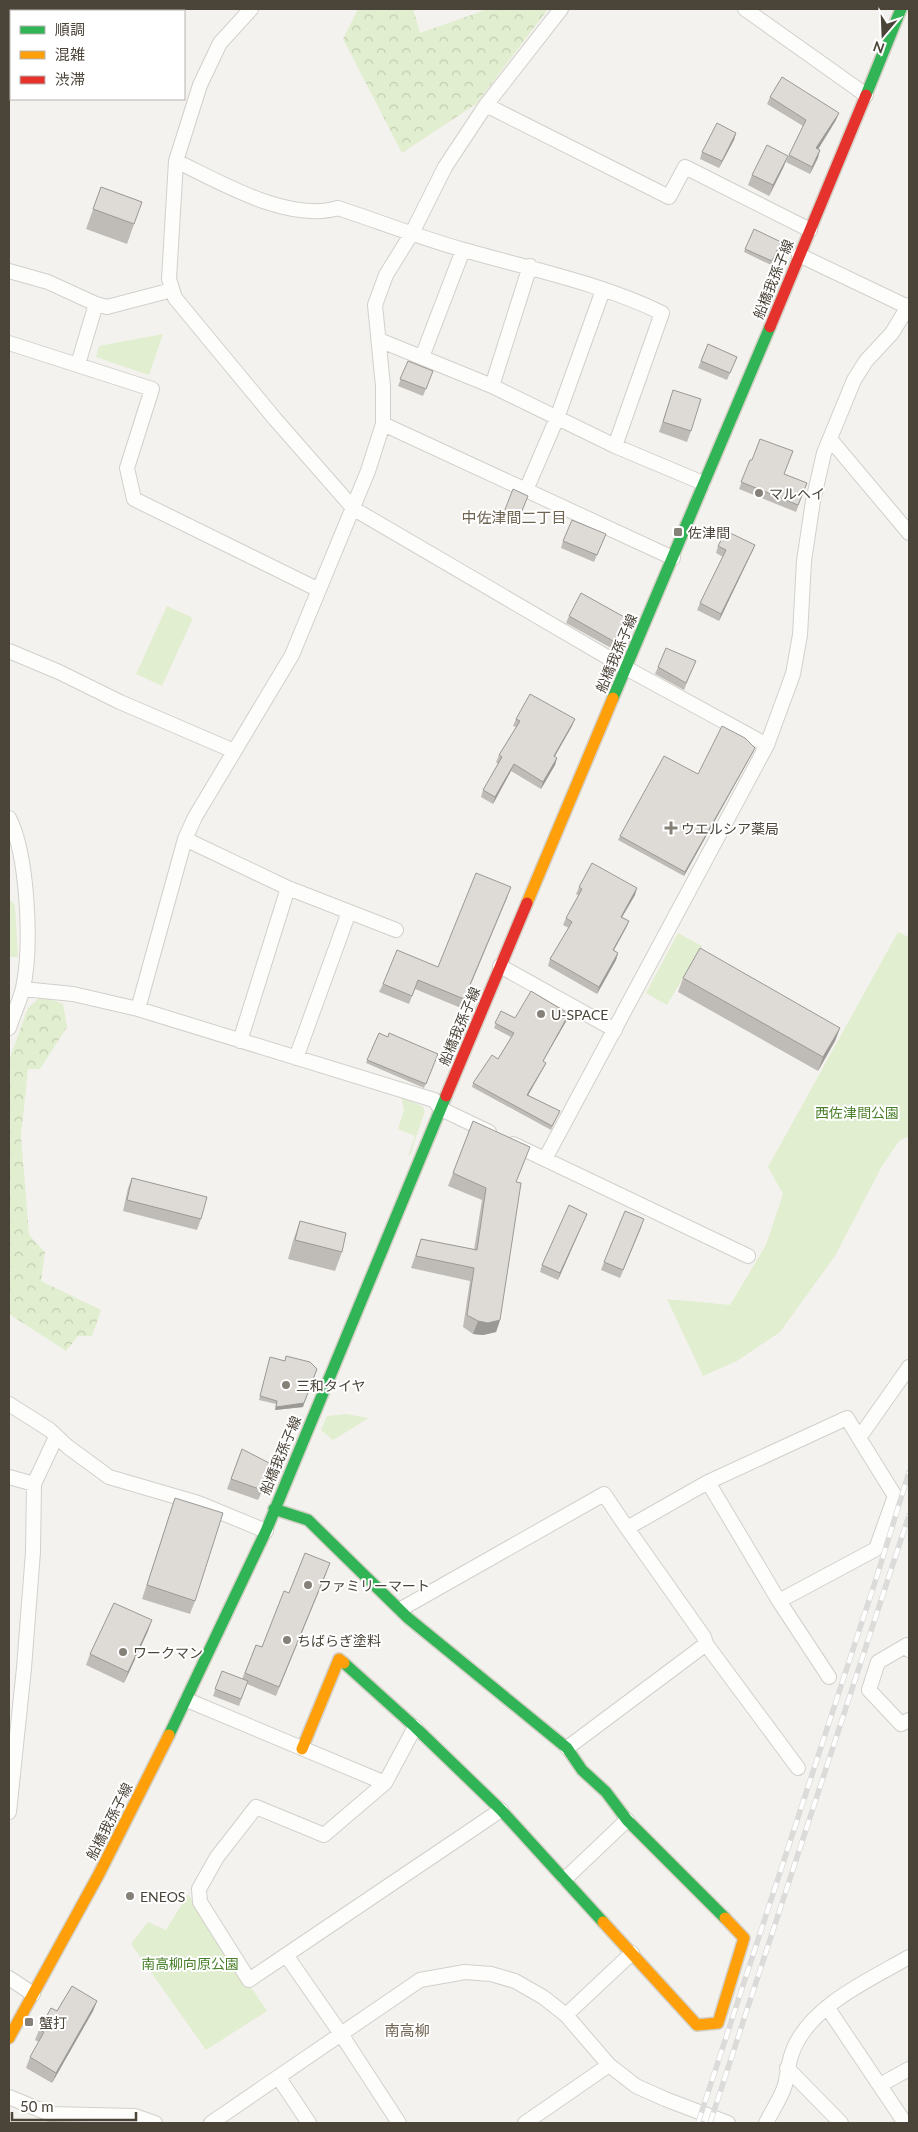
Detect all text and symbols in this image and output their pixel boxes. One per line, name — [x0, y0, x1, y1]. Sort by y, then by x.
legend — [10, 10, 185, 100]
north arrow — [858, 10, 908, 60]
text: 順調 — [55, 20, 85, 38]
text: N — [871, 38, 886, 58]
text: 混雑 — [55, 45, 85, 63]
text: 渋滞 — [55, 70, 85, 88]
street label: 船橋我孫子線 — [749, 237, 797, 321]
place label: マルヘイ — [769, 485, 825, 502]
marker: マルヘイ — [753, 487, 765, 499]
district label: 中佐津間二丁目 — [461, 508, 567, 526]
place label: 佐津間 — [688, 524, 730, 541]
marker: 佐津間 — [672, 526, 684, 538]
street label: 船橋我孫子線 — [592, 611, 640, 695]
place label: ウエルシア薬局 — [681, 820, 779, 837]
marker: ウエルシア薬局 — [665, 822, 677, 834]
street label: 船橋我孫子線 — [435, 984, 483, 1068]
place label: U-SPACE — [551, 1006, 608, 1023]
marker: U-SPACE — [535, 1008, 547, 1020]
park label: 西佐津間公園 — [815, 1104, 899, 1121]
place label: 三和タイヤ — [296, 1377, 366, 1394]
marker: 三和タイヤ — [280, 1379, 292, 1391]
street label: 船橋我孫子線 — [256, 1413, 304, 1497]
place label: ファミリーマート — [318, 1577, 430, 1594]
marker: ファミリーマート — [302, 1579, 314, 1591]
place label: ちばらぎ塗料 — [297, 1632, 381, 1649]
marker: ちばらぎ塗料 — [281, 1634, 293, 1646]
place label: ワークマン — [133, 1644, 203, 1661]
marker: ワークマン — [117, 1646, 129, 1658]
street label: 船橋我孫子線 — [82, 1780, 136, 1862]
place label: ENEOS — [140, 1888, 185, 1905]
marker: ENEOS — [124, 1890, 136, 1902]
park label: 南高柳向原公園 — [141, 1955, 239, 1972]
place label: 蟹打 — [39, 2014, 67, 2031]
marker: 蟹打 — [23, 2016, 35, 2028]
district label: 南高柳 — [384, 2021, 430, 2039]
scale bar — [12, 2090, 136, 2122]
text: 50 m — [20, 2097, 54, 2115]

